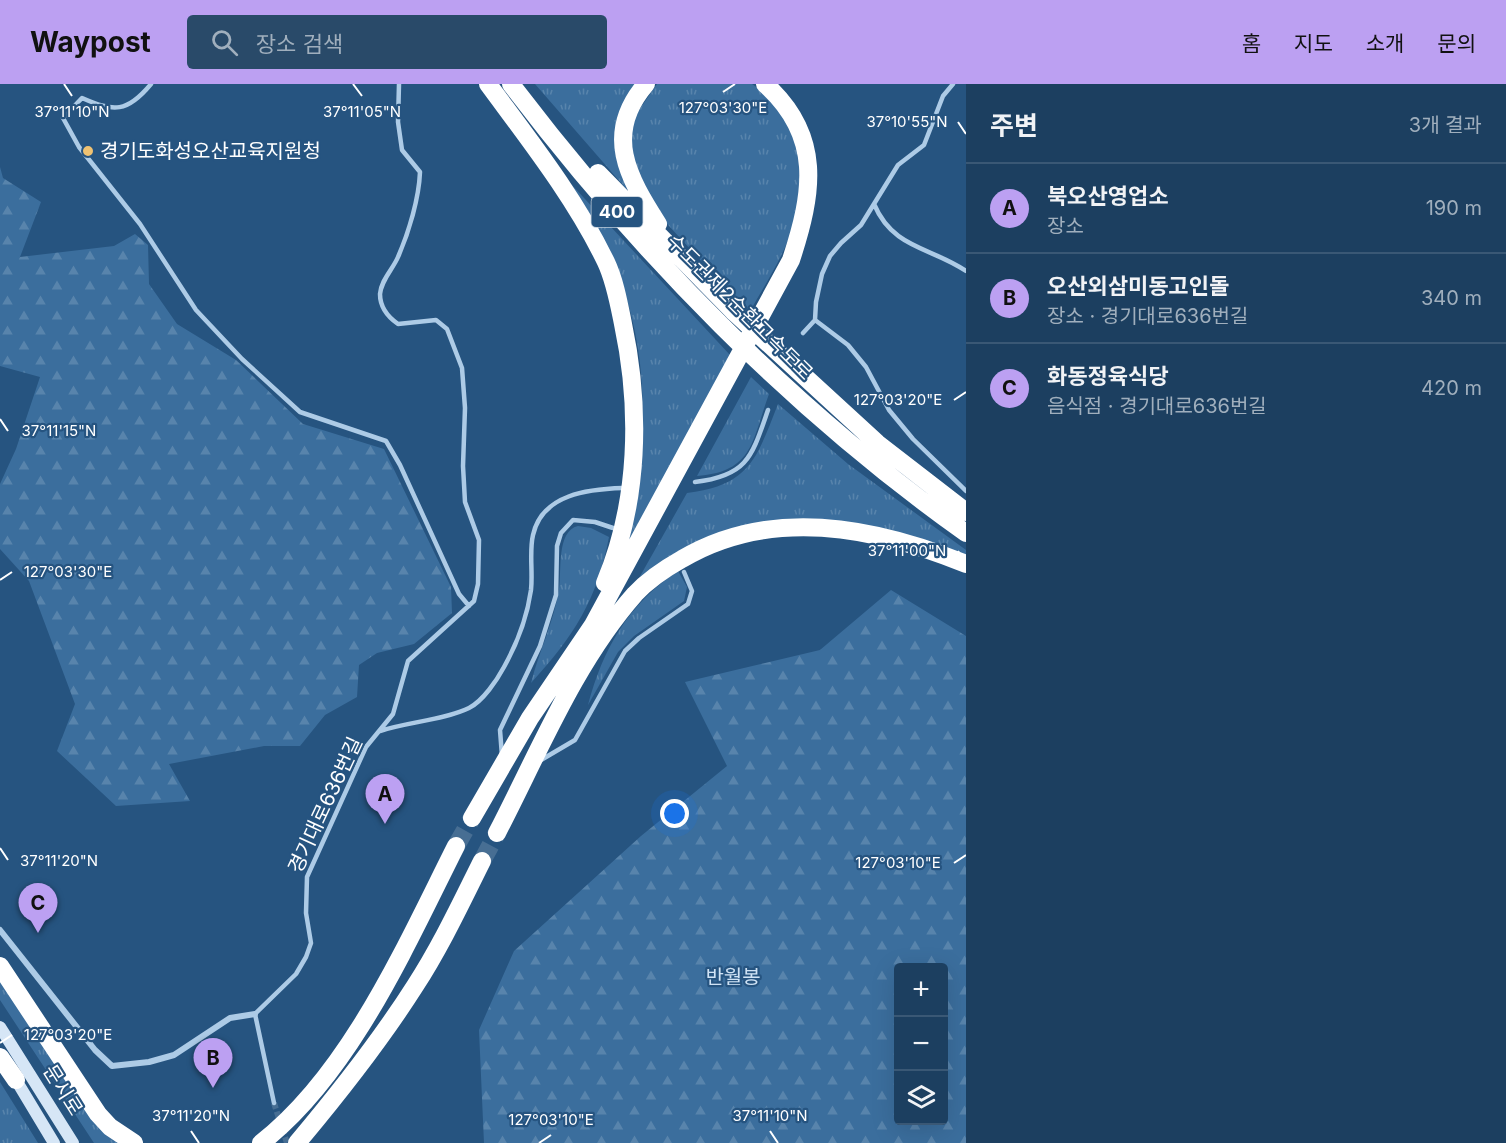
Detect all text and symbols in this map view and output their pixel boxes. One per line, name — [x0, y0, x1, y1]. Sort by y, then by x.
search box — [187, 15, 607, 69]
text: Waypost — [30, 25, 151, 59]
icon: search — [208, 26, 241, 59]
text: 장소 검색 — [256, 31, 343, 57]
text: 홈 — [1242, 31, 1261, 56]
text: 지도 — [1294, 31, 1333, 56]
text: 소개 — [1366, 31, 1404, 56]
text: 문의 — [1437, 31, 1476, 56]
text: 127°03'30"E — [679, 98, 767, 117]
text: 37°11'10"N — [34, 102, 110, 121]
text: 37°11'05"N — [323, 102, 401, 121]
text: 주변 — [990, 110, 1038, 141]
text: 37°10'55"N — [866, 112, 948, 131]
text: 3개 결과 — [1409, 113, 1482, 137]
place label: 경기도화성오산교육지원청 — [100, 139, 321, 163]
marker: 경기도화성오산교육지원청 — [81, 144, 95, 158]
text: 북오산영업소 — [1047, 183, 1168, 209]
text: A — [1002, 196, 1017, 220]
text: 190 m — [1426, 196, 1482, 220]
road number: 400 — [592, 197, 642, 227]
text: 장소 — [1047, 214, 1084, 238]
street label: 수도권제2순환고속도로 — [662, 229, 818, 385]
text: 오산외삼미동고인돌 — [1047, 273, 1229, 299]
text: B — [1003, 286, 1016, 310]
text: 340 m — [1421, 286, 1482, 310]
text: 장소 · 경기대로636번길 — [1047, 304, 1248, 328]
text: 화동정육식당 — [1047, 363, 1168, 389]
text: C — [1002, 376, 1017, 400]
text: 420 m — [1421, 376, 1482, 400]
text: 127°03'20"E — [854, 390, 942, 409]
text: 음식점 · 경기대로636번길 — [1047, 394, 1267, 418]
text: 37°11'15"N — [22, 421, 96, 440]
text: 37°11'00"N — [868, 541, 946, 560]
text: 127°03'30"E — [24, 562, 112, 581]
street label: 경기대로636번길 — [283, 733, 367, 877]
pin: A — [366, 774, 404, 824]
your location — [660, 799, 689, 828]
text: 37°11'20"N — [20, 851, 98, 870]
text: 127°03'10"E — [855, 853, 941, 872]
pin: C — [18, 884, 57, 933]
map controls — [894, 963, 948, 1125]
button: + — [894, 963, 948, 1017]
park label: 반월봉 — [705, 965, 761, 989]
button: − — [894, 1017, 948, 1071]
text: 127°03'20"E — [24, 1025, 112, 1044]
pin: B — [194, 1038, 232, 1088]
street label: 문시로 — [38, 1060, 88, 1120]
button: layers — [894, 1071, 948, 1125]
text: 37°11'20"N — [152, 1106, 230, 1125]
text: 37°11'10"N — [732, 1106, 808, 1125]
text: 127°03'10"E — [508, 1110, 594, 1129]

